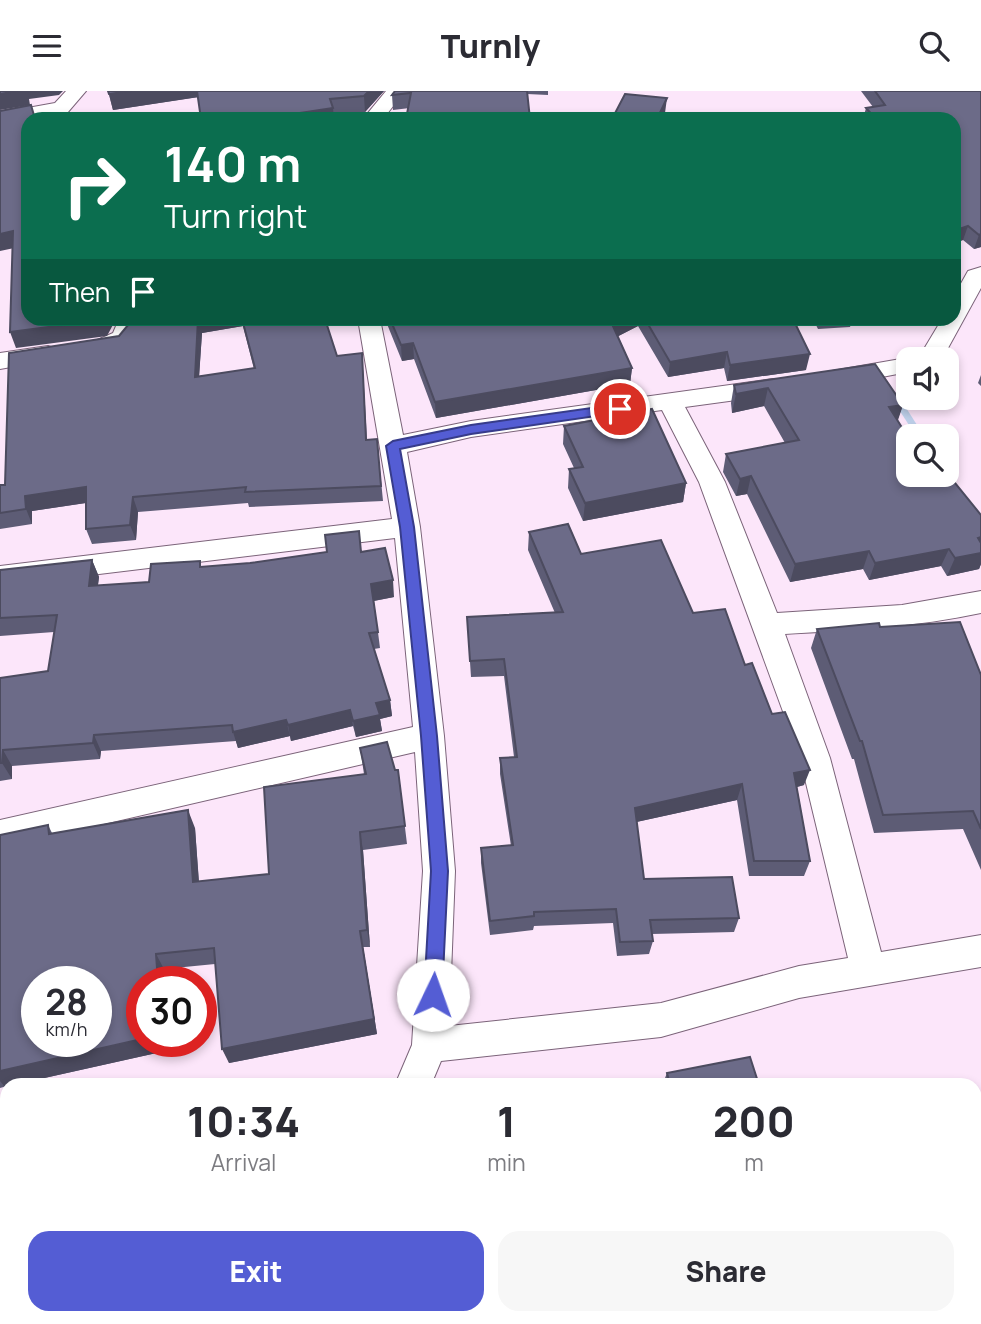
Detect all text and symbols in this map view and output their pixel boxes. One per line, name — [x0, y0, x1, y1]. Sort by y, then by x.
text: Turnly — [441, 24, 540, 68]
icon: menu — [28, 27, 66, 65]
icon: search — [915, 27, 953, 65]
text: 140 m — [164, 130, 301, 197]
icon: right — [49, 140, 140, 231]
text: Turn right — [164, 194, 307, 238]
icon: arrive — [124, 273, 162, 311]
text: Then — [49, 274, 110, 310]
map controls — [896, 347, 959, 487]
button: sound — [896, 347, 959, 410]
pin — [590, 379, 650, 439]
icon: arrive — [601, 390, 639, 428]
button: search — [896, 424, 959, 487]
position arrow — [396, 958, 470, 1032]
speed limit sign: 30 — [126, 966, 217, 1057]
text: 28 — [45, 978, 88, 1026]
text: km/h — [46, 1017, 87, 1041]
text: 10:34 — [187, 1092, 300, 1150]
text: 1 — [497, 1092, 516, 1150]
text: 200 — [713, 1092, 795, 1150]
text: Arrival — [211, 1146, 276, 1178]
text: min — [487, 1146, 526, 1178]
text: m — [744, 1146, 764, 1178]
button: Exit — [28, 1231, 484, 1311]
button: Share — [498, 1231, 954, 1311]

